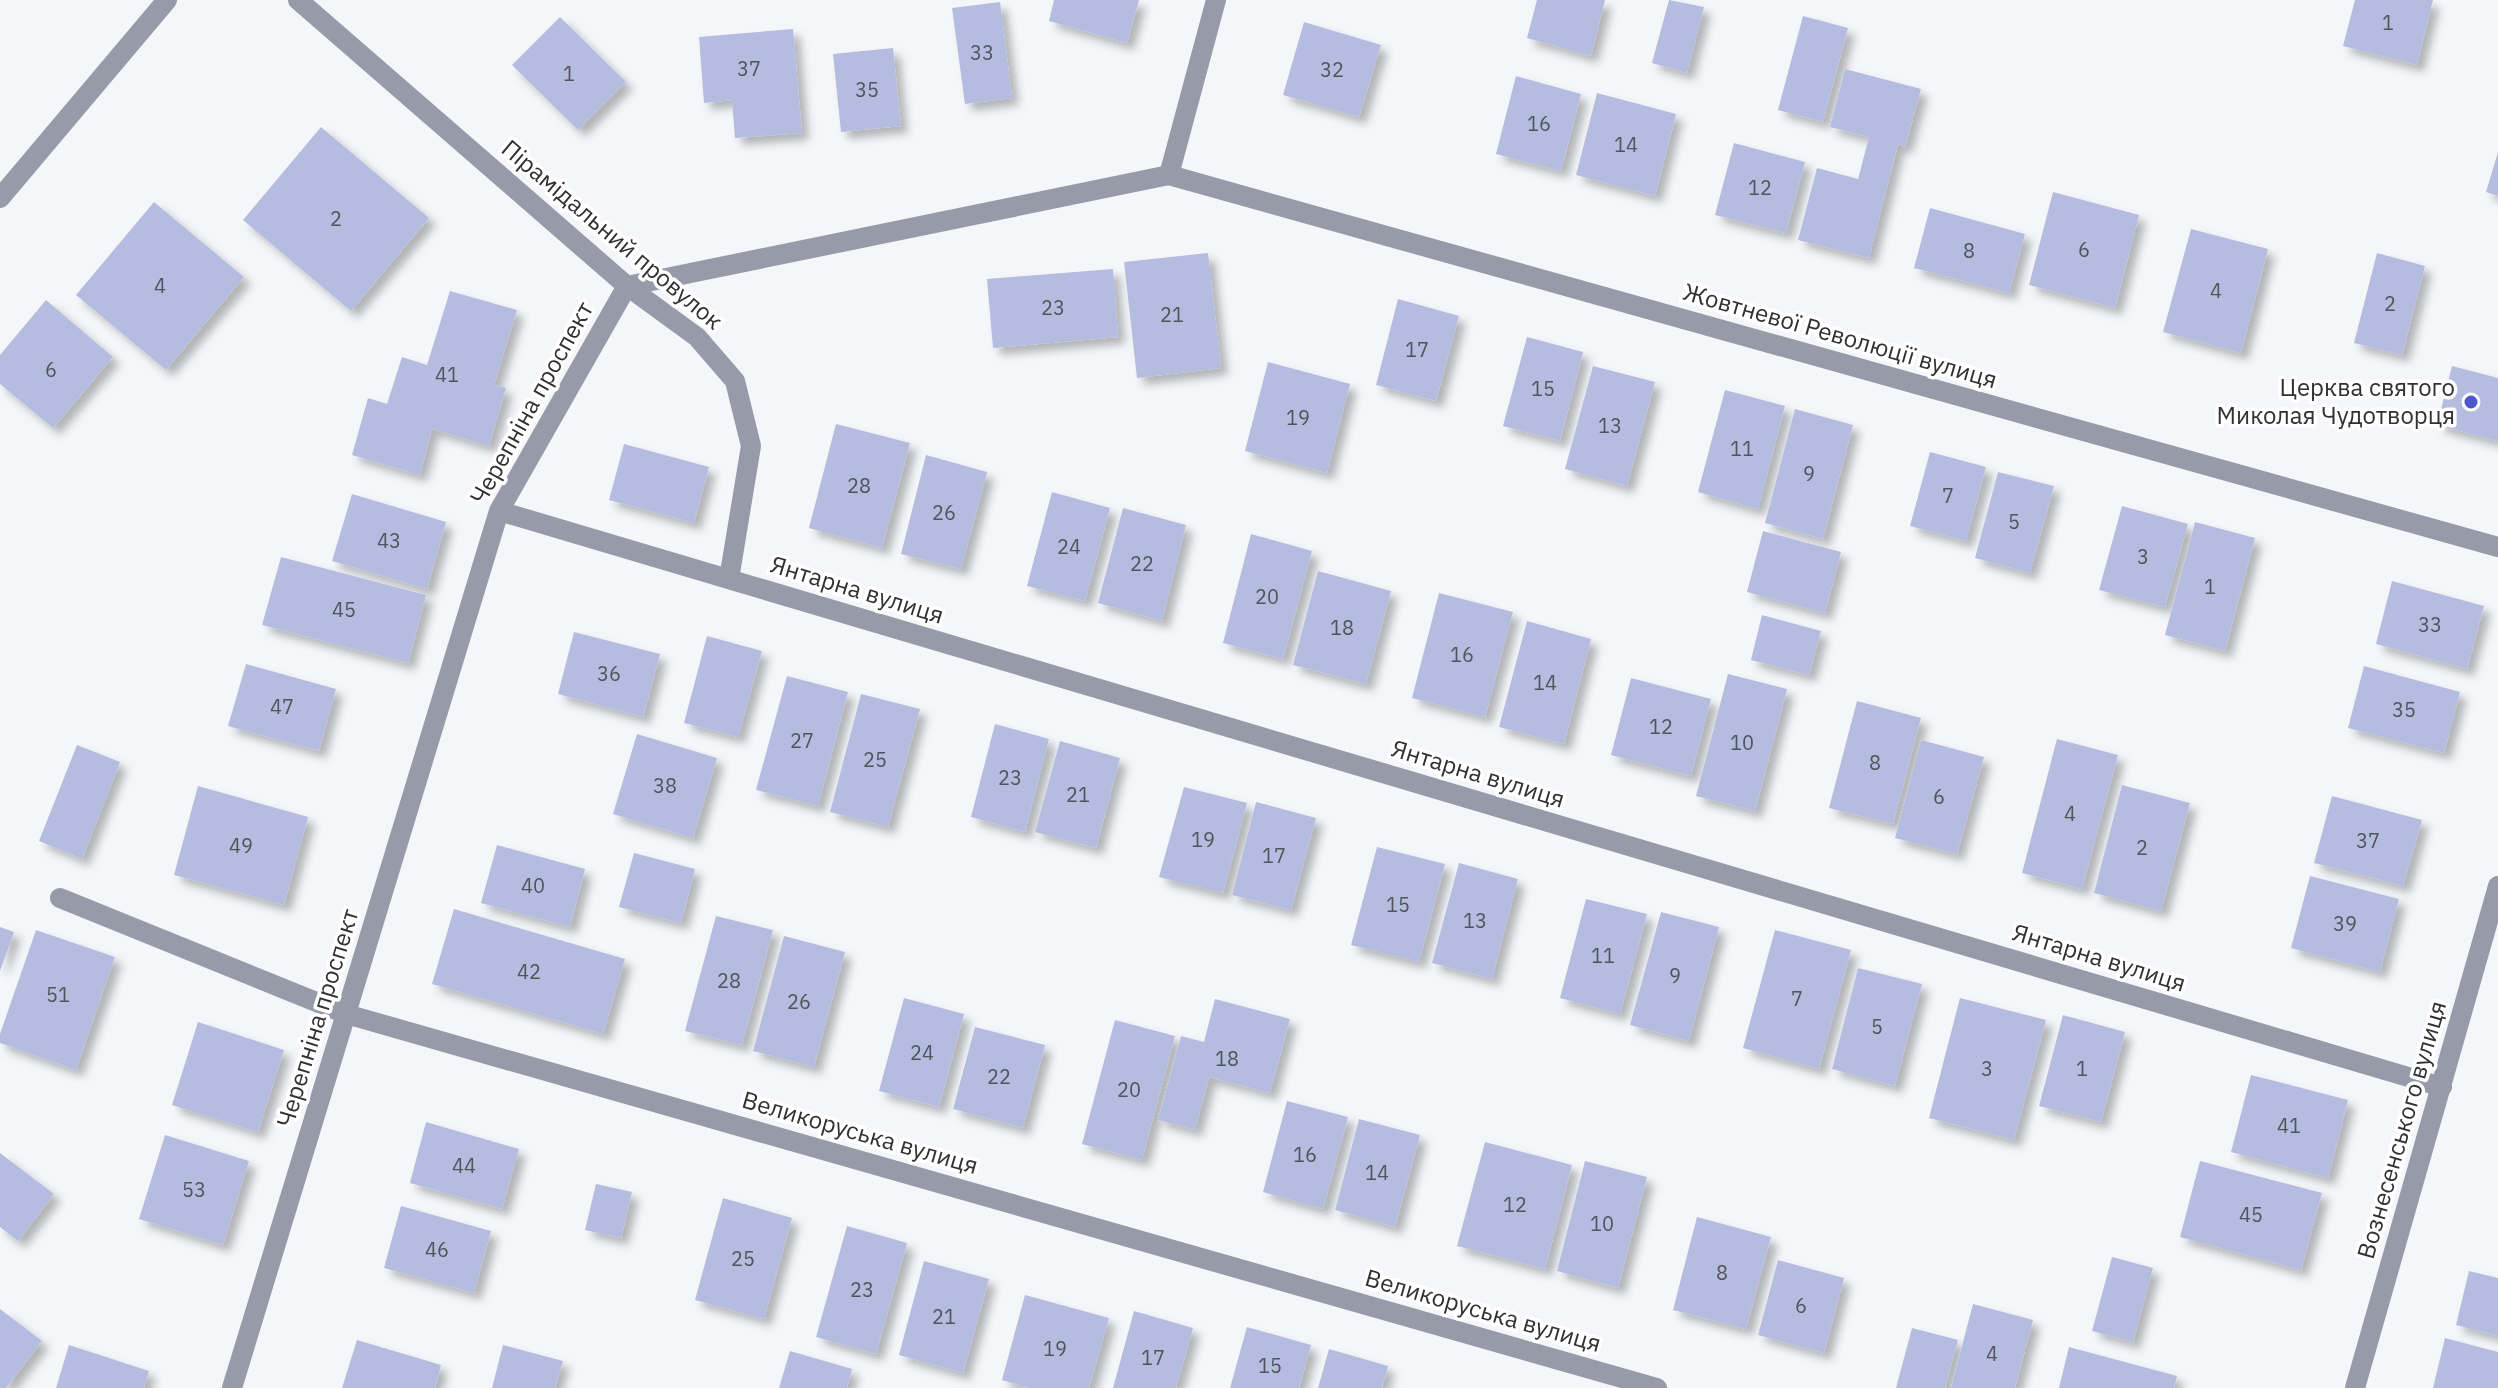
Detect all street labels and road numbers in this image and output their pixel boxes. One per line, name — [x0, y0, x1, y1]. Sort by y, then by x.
street label: Пірамідальний провулок — [495, 132, 730, 336]
street label: Жовтневої Революції вулиця — [1680, 275, 2001, 395]
street label: Черепніна проспект — [462, 296, 600, 509]
street label: Янтарна вулиця — [767, 547, 948, 631]
street label: Янтарна вулиця — [1388, 731, 1569, 815]
street label: Черепніна проспект — [269, 905, 366, 1131]
street label: Янтарна вулиця — [2009, 915, 2190, 999]
street label: Вознесенського вулиця — [2349, 997, 2453, 1263]
street label: Великоруська вулиця — [739, 1083, 982, 1181]
street label: Великоруська вулиця — [1362, 1261, 1605, 1359]

